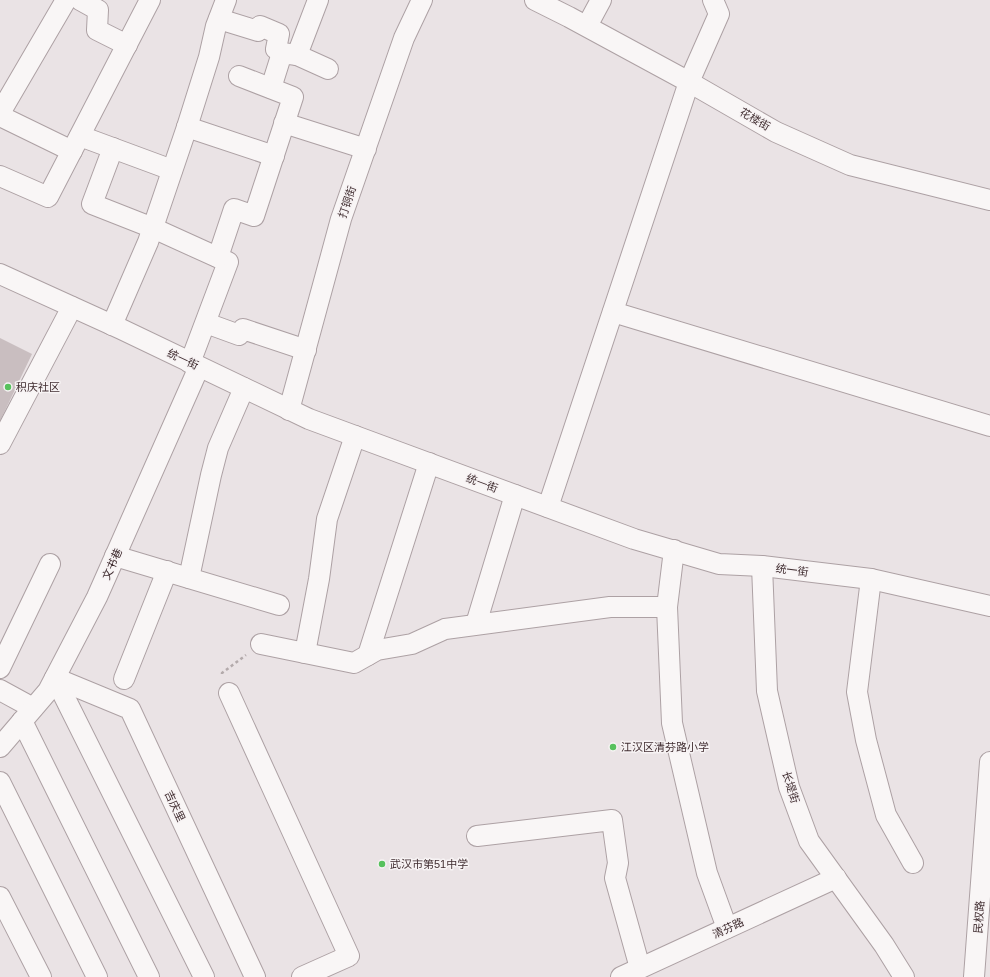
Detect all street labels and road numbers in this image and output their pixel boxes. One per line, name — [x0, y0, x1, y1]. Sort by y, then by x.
street label: 花楼街 — [738, 106, 772, 132]
street label: 打铜街 — [336, 184, 358, 220]
street label: 统一街 — [166, 347, 200, 371]
street label: 统一街 — [464, 472, 500, 494]
street label: 文书巷 — [100, 546, 124, 582]
street label: 统一街 — [775, 562, 809, 578]
street label: 长堤街 — [780, 769, 802, 805]
street label: 吉庆里 — [163, 789, 187, 823]
street label: 民权路 — [972, 900, 986, 934]
street label: 清芬路 — [711, 916, 745, 940]

